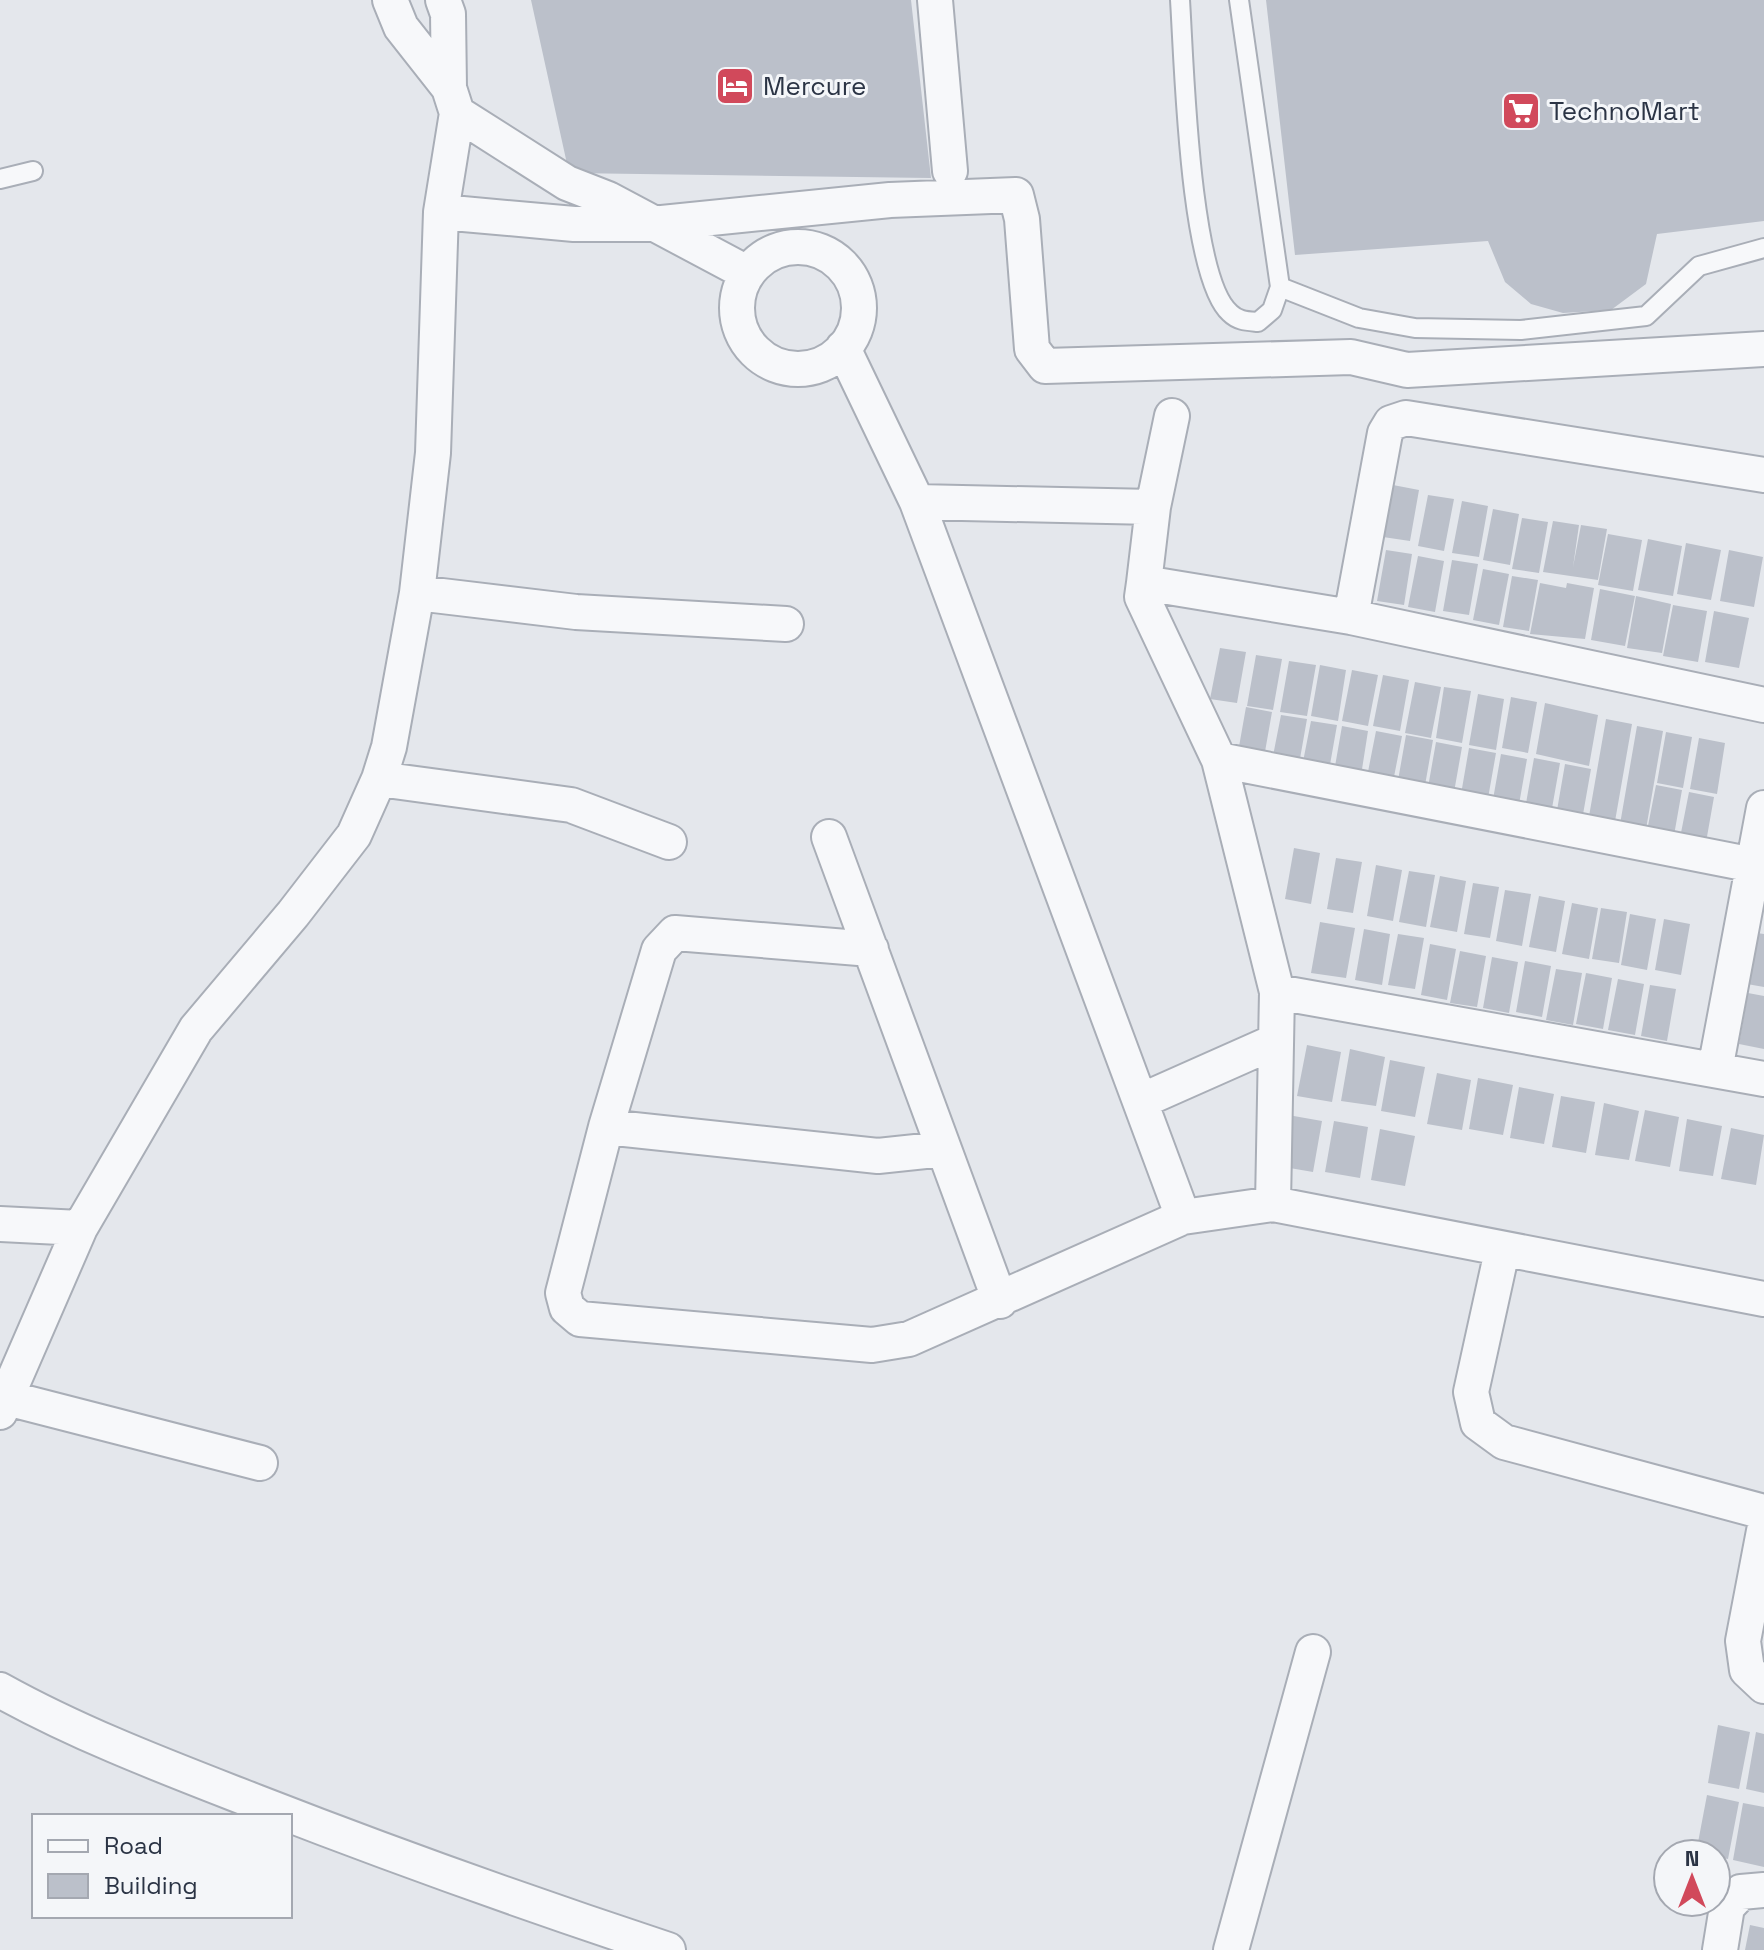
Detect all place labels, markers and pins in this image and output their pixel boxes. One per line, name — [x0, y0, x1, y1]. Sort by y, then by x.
hotel icon: Mercure — [714, 65, 756, 107]
place label: Mercure — [763, 69, 866, 103]
supermarket icon: TechnoMart — [1500, 90, 1542, 132]
place label: TechnoMart — [1549, 94, 1700, 128]

